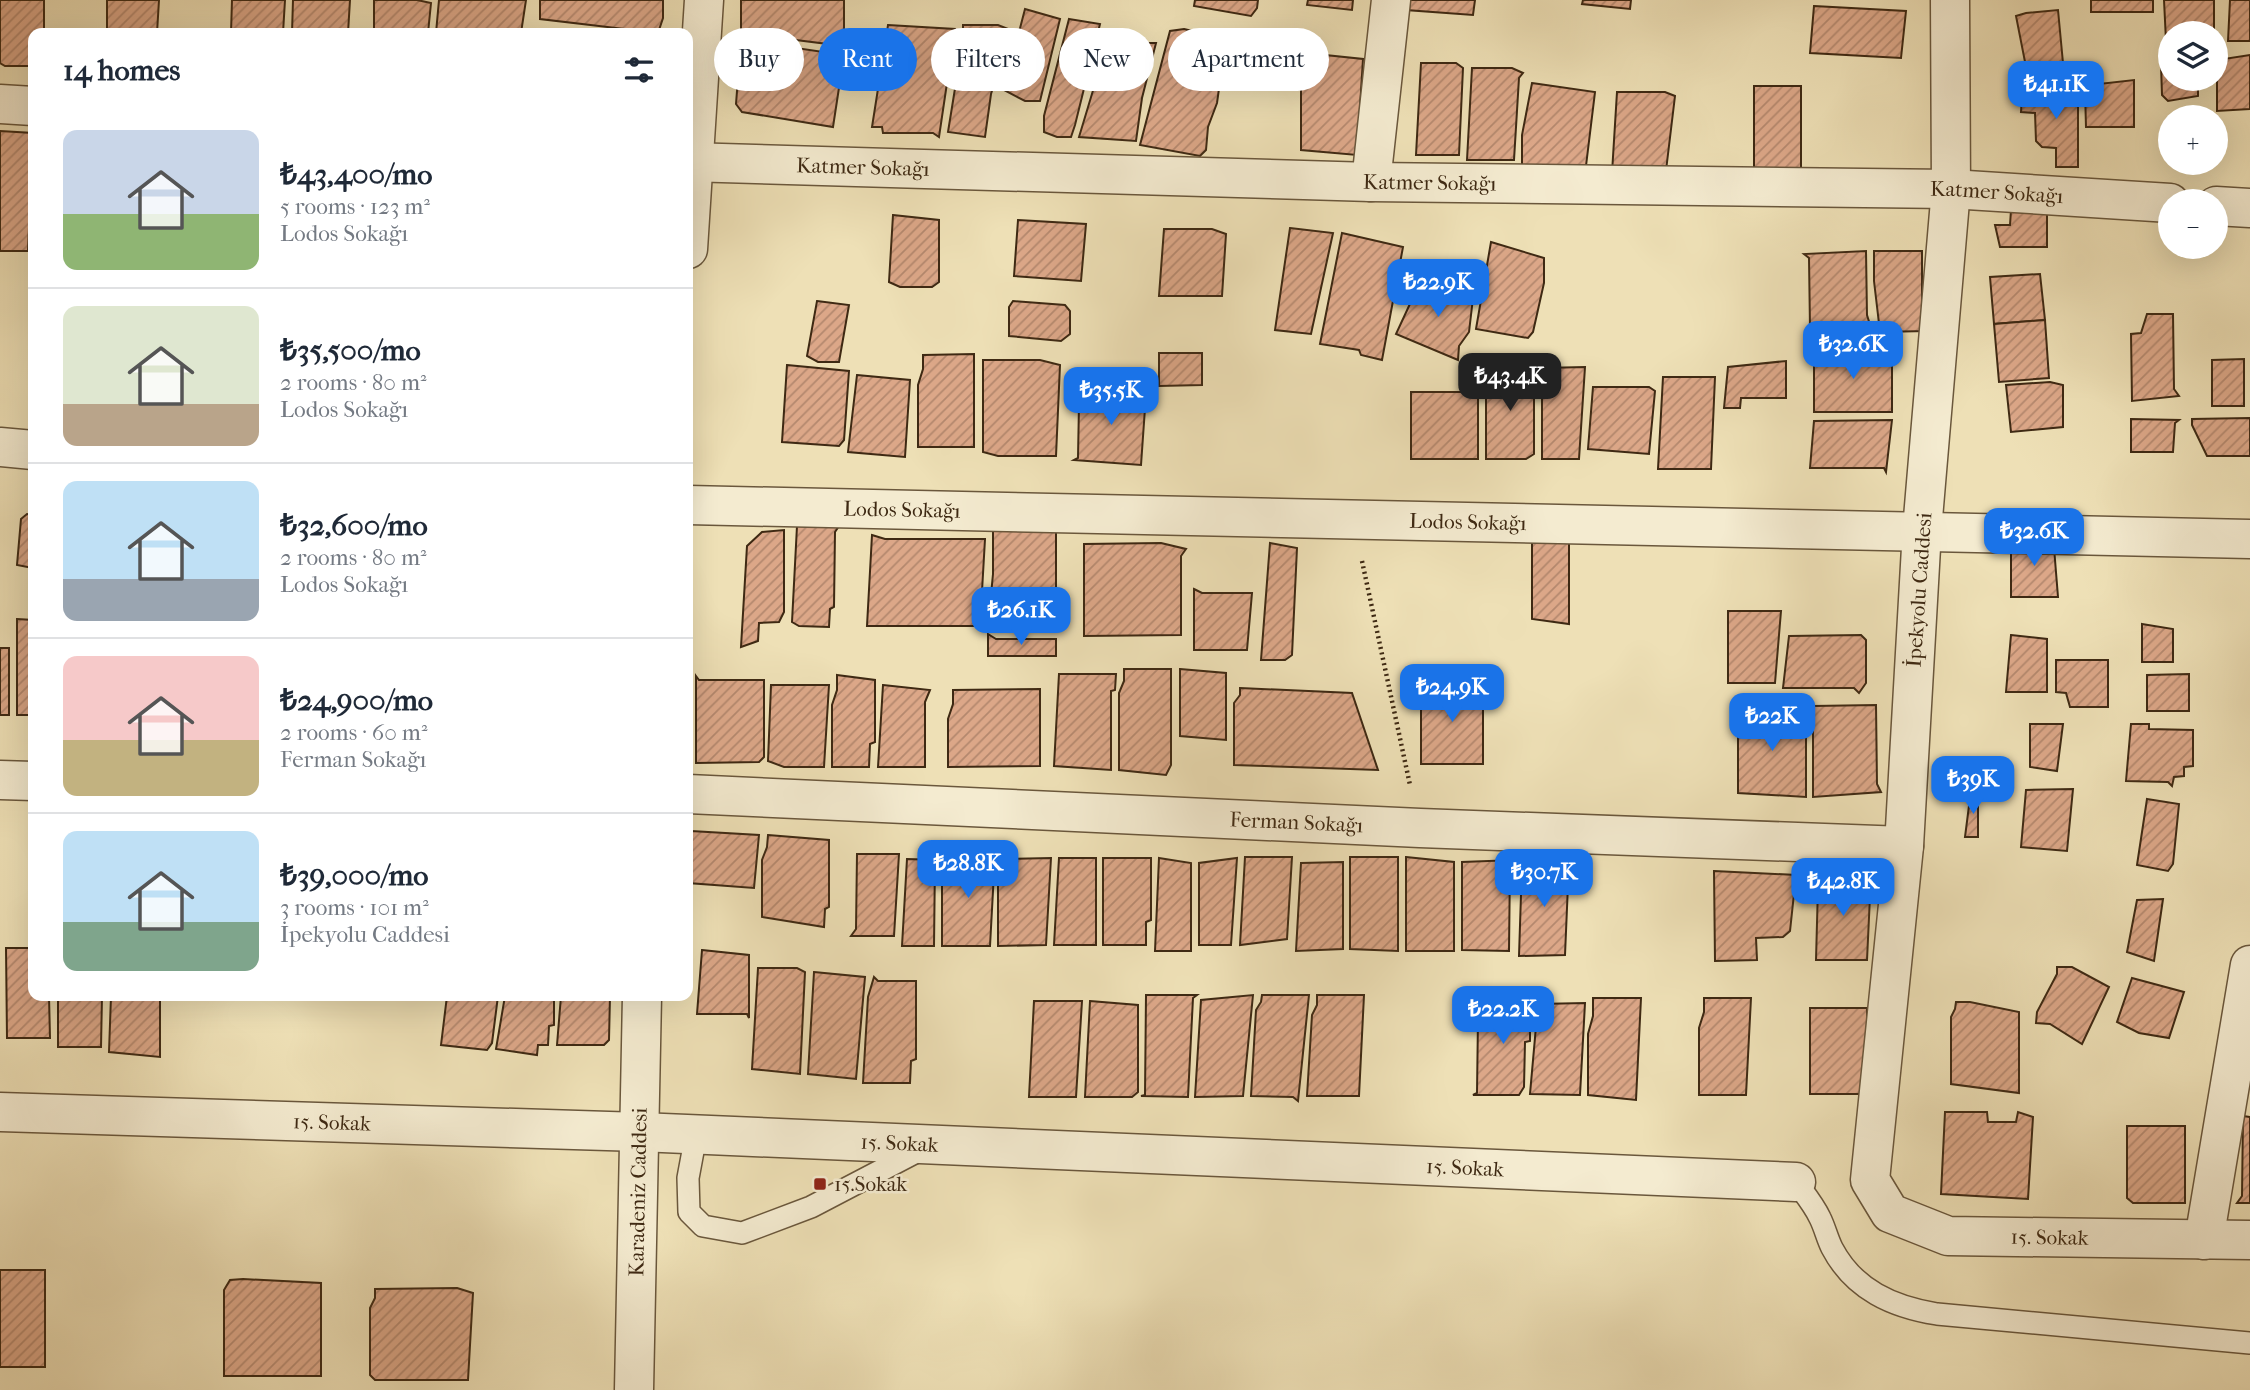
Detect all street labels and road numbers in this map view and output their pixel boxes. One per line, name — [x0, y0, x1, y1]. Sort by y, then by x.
street label: Katmer Sokağı — [796, 153, 930, 181]
street label: Katmer Sokağı — [1363, 170, 1496, 196]
street label: Katmer Sokağı — [1930, 177, 2064, 208]
street label: Lodos Sokağı — [843, 496, 961, 523]
street label: Lodos Sokağı — [1409, 509, 1527, 535]
street label: İpekyolu Caddesi — [1902, 512, 1936, 668]
street label: Ferman Sokağı — [1229, 807, 1364, 837]
street label: Karadeniz Caddesi — [624, 1107, 652, 1277]
street label: 15. Sokak — [293, 1109, 371, 1136]
street label: 15. Sokak — [860, 1130, 939, 1157]
street label: 15. Sokak — [1426, 1154, 1504, 1181]
street label: 15. Sokak — [2010, 1225, 2089, 1250]

